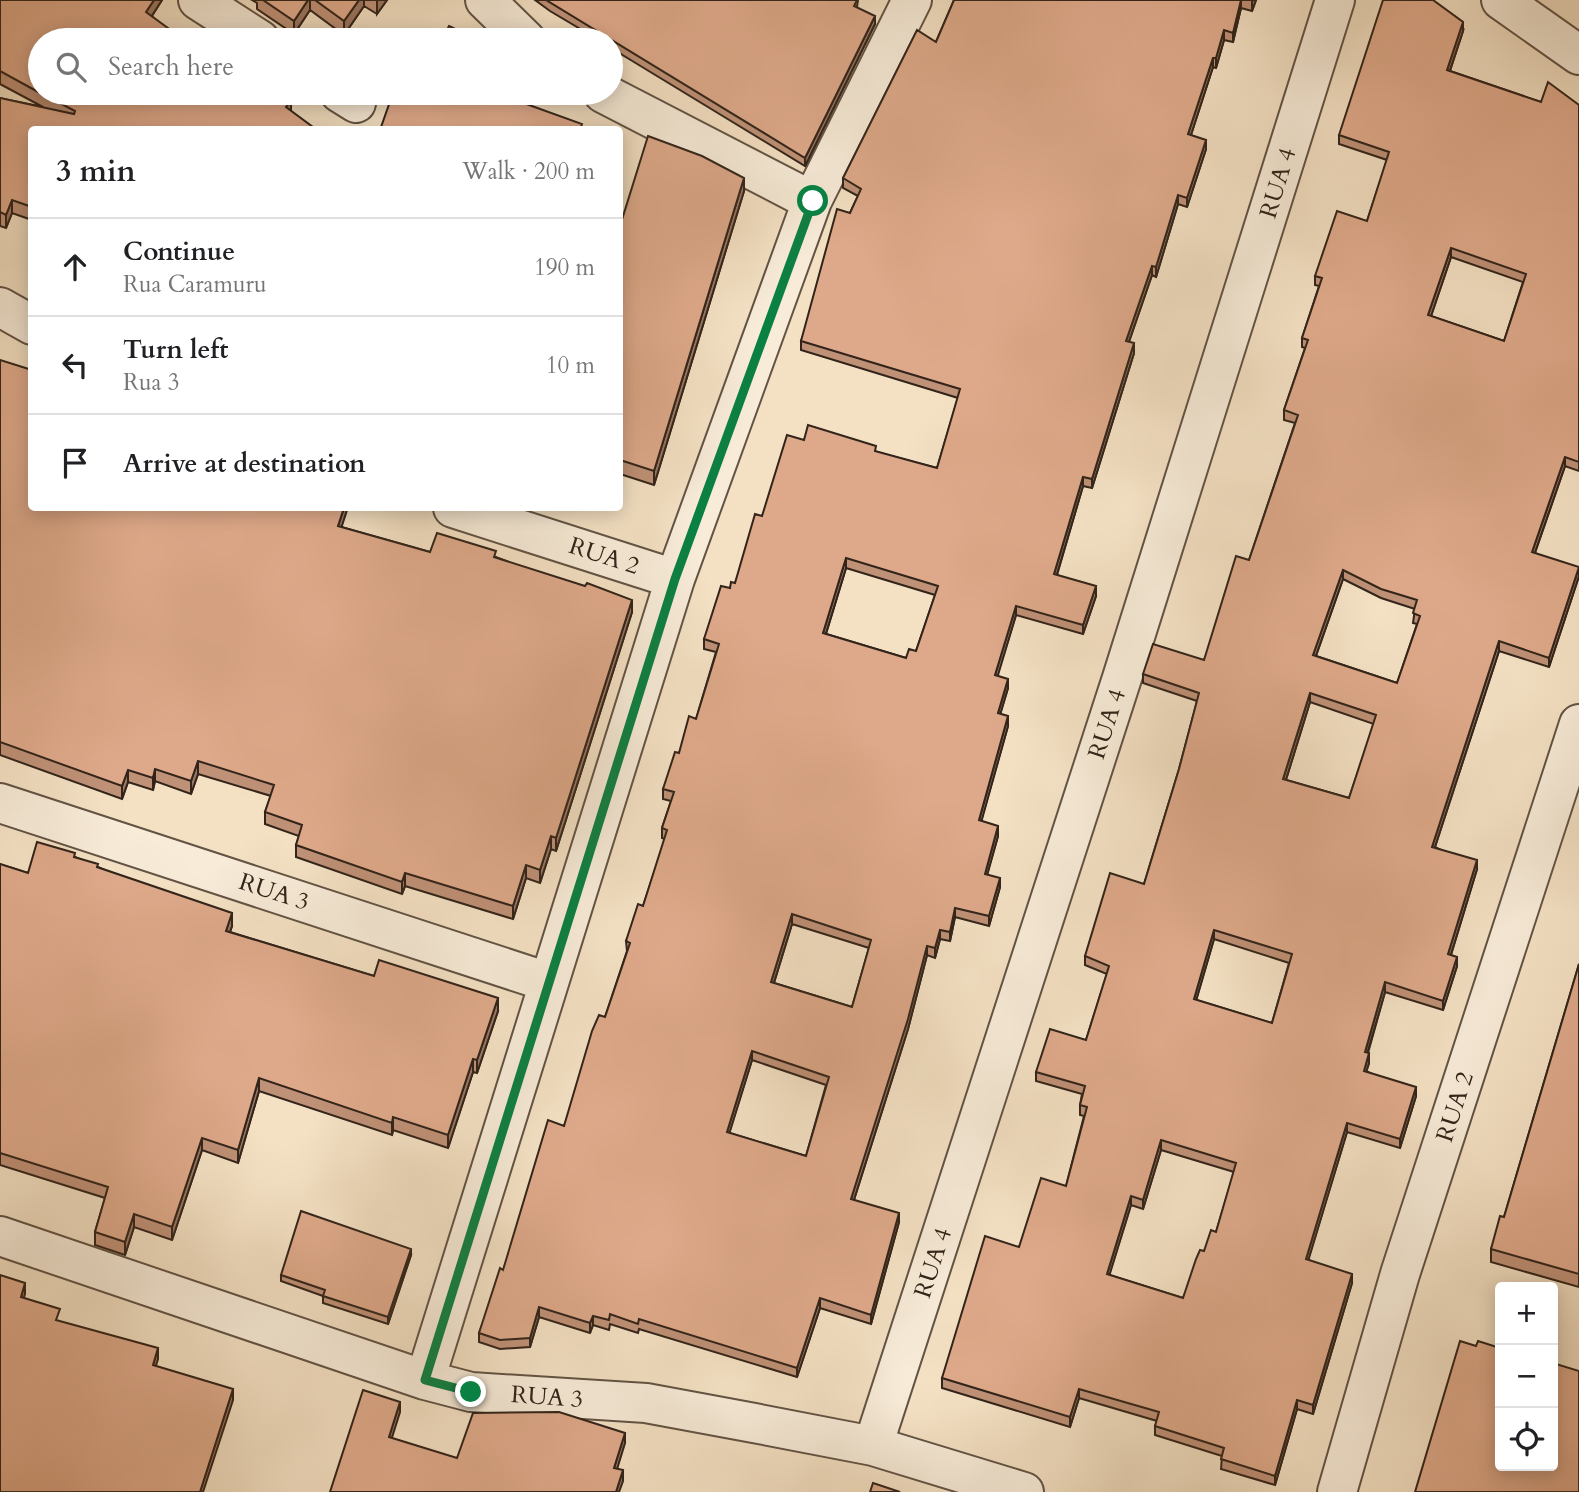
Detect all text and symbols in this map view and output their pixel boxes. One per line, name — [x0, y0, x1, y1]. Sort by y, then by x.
search box — [28, 28, 623, 105]
icon: search — [52, 48, 90, 86]
text: Search here — [108, 49, 234, 84]
street label: RUA 4 — [1252, 144, 1304, 222]
text: 3 min — [56, 151, 136, 192]
text: Walk · 200 m — [462, 156, 595, 187]
route start — [797, 185, 828, 216]
text: Continue — [123, 234, 235, 269]
icon: ahead — [56, 248, 94, 286]
text: 190 m — [534, 252, 595, 283]
text: Rua Caramuru — [123, 269, 267, 300]
text: Turn left — [123, 332, 228, 367]
icon: left — [56, 346, 94, 384]
text: 10 m — [546, 350, 595, 381]
text: Rua 3 — [123, 367, 179, 398]
icon: arrive — [56, 444, 94, 482]
text: Arrive at destination — [123, 446, 366, 481]
street label: RUA 2 — [565, 529, 643, 583]
street label: RUA 4 — [1080, 685, 1134, 763]
street label: RUA 3 — [235, 865, 313, 919]
street label: RUA 2 — [1428, 1068, 1482, 1146]
street label: RUA 4 — [906, 1224, 960, 1302]
map controls — [1495, 1282, 1558, 1471]
button: + — [1495, 1282, 1558, 1345]
button: − — [1495, 1345, 1558, 1408]
route end — [455, 1376, 486, 1407]
street label: RUA 3 — [510, 1378, 584, 1416]
button: locate — [1495, 1408, 1558, 1471]

